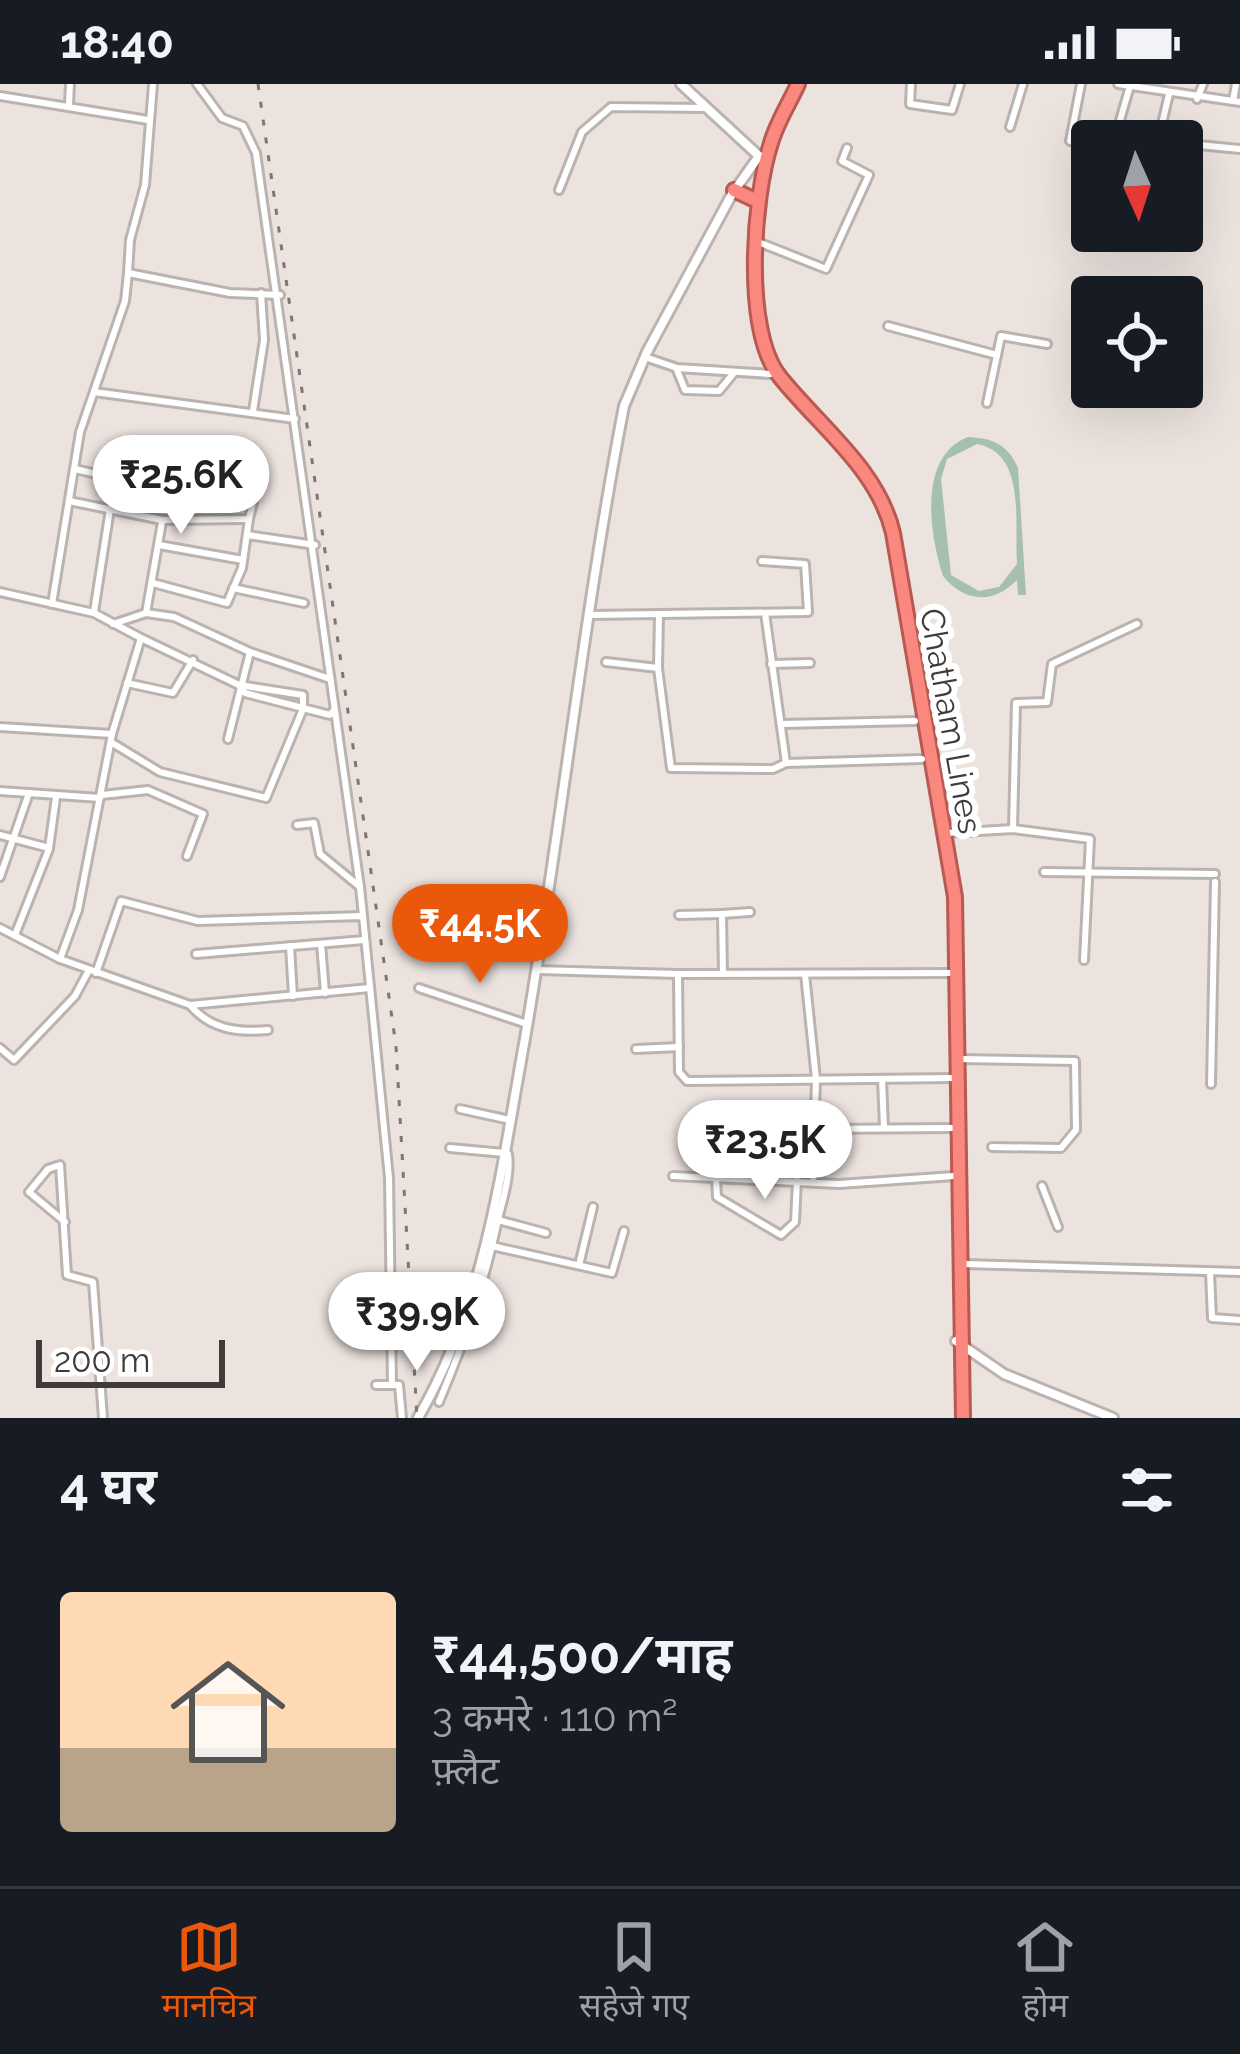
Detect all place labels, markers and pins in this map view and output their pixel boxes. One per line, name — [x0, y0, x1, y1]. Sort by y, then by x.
pin: ₹25.6K — [83, 435, 279, 537]
pin: ₹44.5K — [382, 884, 578, 986]
pin: ₹23.5K — [667, 1100, 863, 1202]
pin: ₹39.9K — [319, 1272, 515, 1374]

